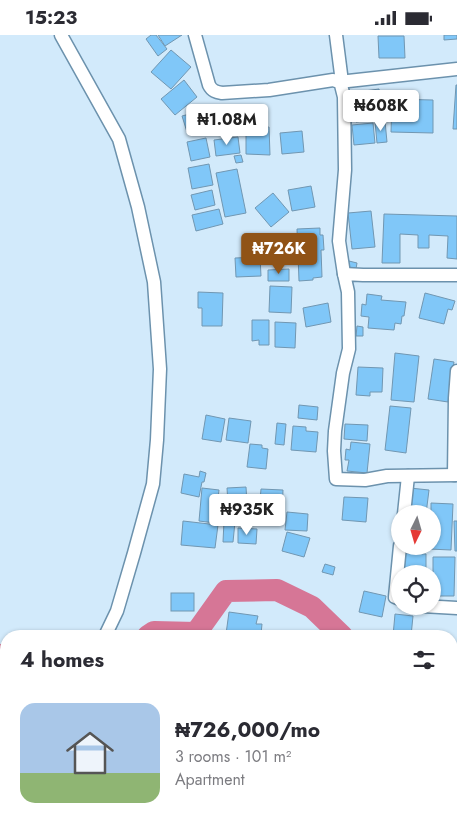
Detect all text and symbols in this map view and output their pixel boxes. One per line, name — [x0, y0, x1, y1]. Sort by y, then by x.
text: 15:23 — [25, 4, 77, 31]
pin: ₦608K — [346, 89, 416, 132]
text: ₦608K — [354, 94, 408, 117]
pin: ₦1.08M — [186, 103, 268, 146]
text: ₦1.08M — [197, 108, 257, 131]
pin: ₦726K — [244, 233, 314, 275]
text: ₦726K — [252, 237, 306, 260]
pin: ₦935K — [212, 493, 282, 536]
text: ₦935K — [220, 498, 274, 521]
north arrow — [391, 505, 441, 555]
map controls — [391, 505, 441, 615]
button: locate — [391, 565, 441, 615]
text: 4 homes — [20, 645, 104, 675]
icon: filters — [410, 646, 438, 674]
text: ₦726,000/mo — [175, 715, 320, 745]
icon: home — [60, 723, 120, 783]
text: 3 rooms · 101 m² — [175, 745, 291, 768]
text: Apartment — [175, 768, 245, 791]

